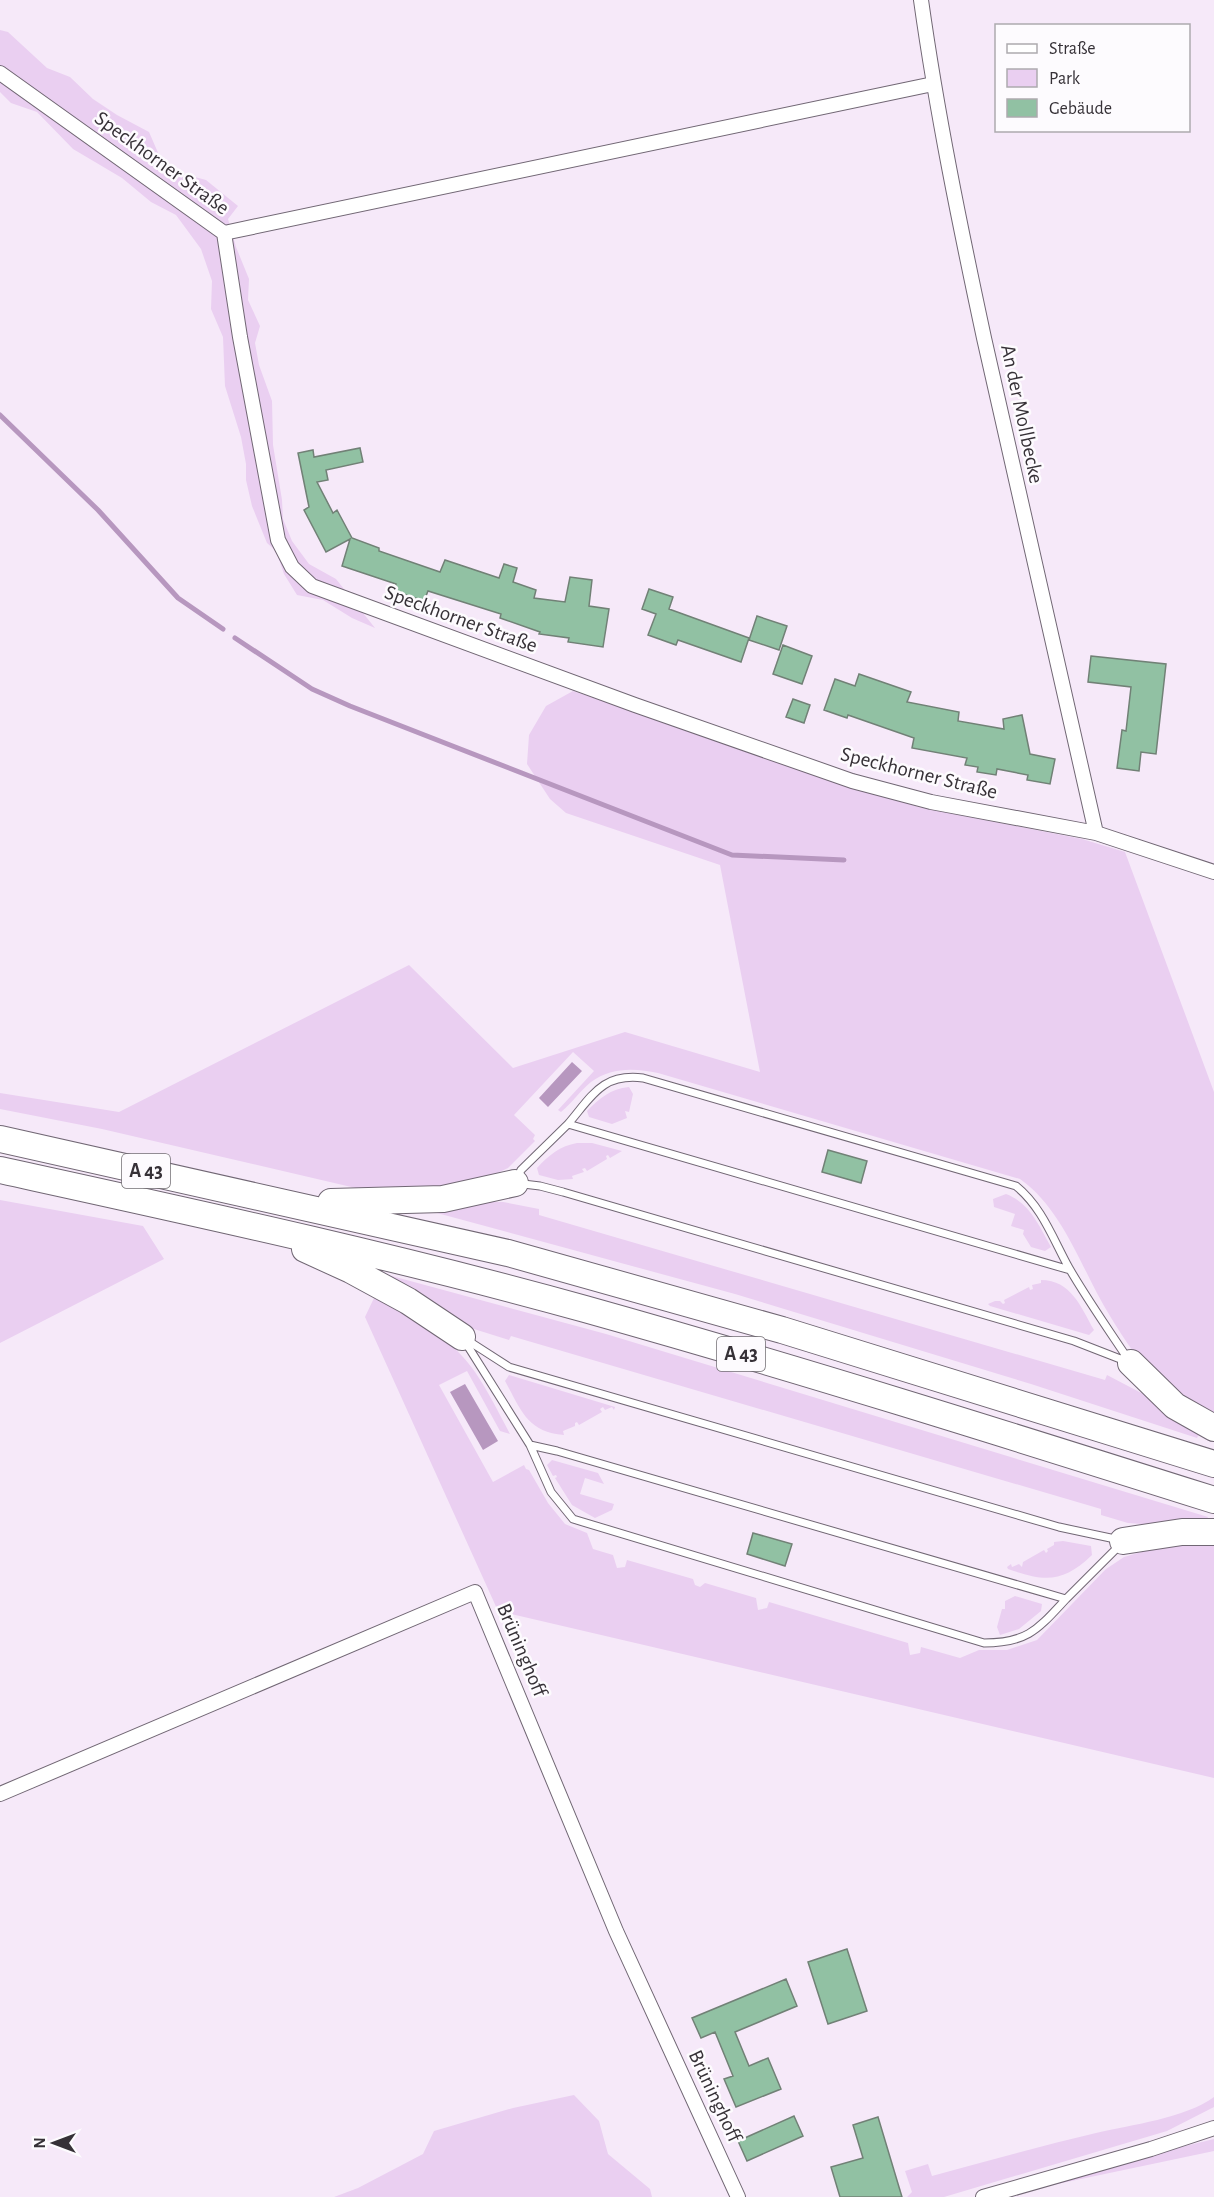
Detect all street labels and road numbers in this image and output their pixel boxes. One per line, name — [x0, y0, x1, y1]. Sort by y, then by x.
street label: Speckhorner Straße — [91, 107, 233, 219]
street label: An der Mollbecke — [997, 343, 1047, 485]
street label: Speckhorner Straße — [382, 582, 540, 656]
street label: Speckhorner Straße — [838, 743, 1000, 803]
road number: A 43 — [122, 1154, 170, 1188]
road number: A 43 — [717, 1337, 765, 1371]
street label: Brüninghoff — [493, 1600, 552, 1701]
street label: Brüninghoff — [685, 2047, 746, 2147]

